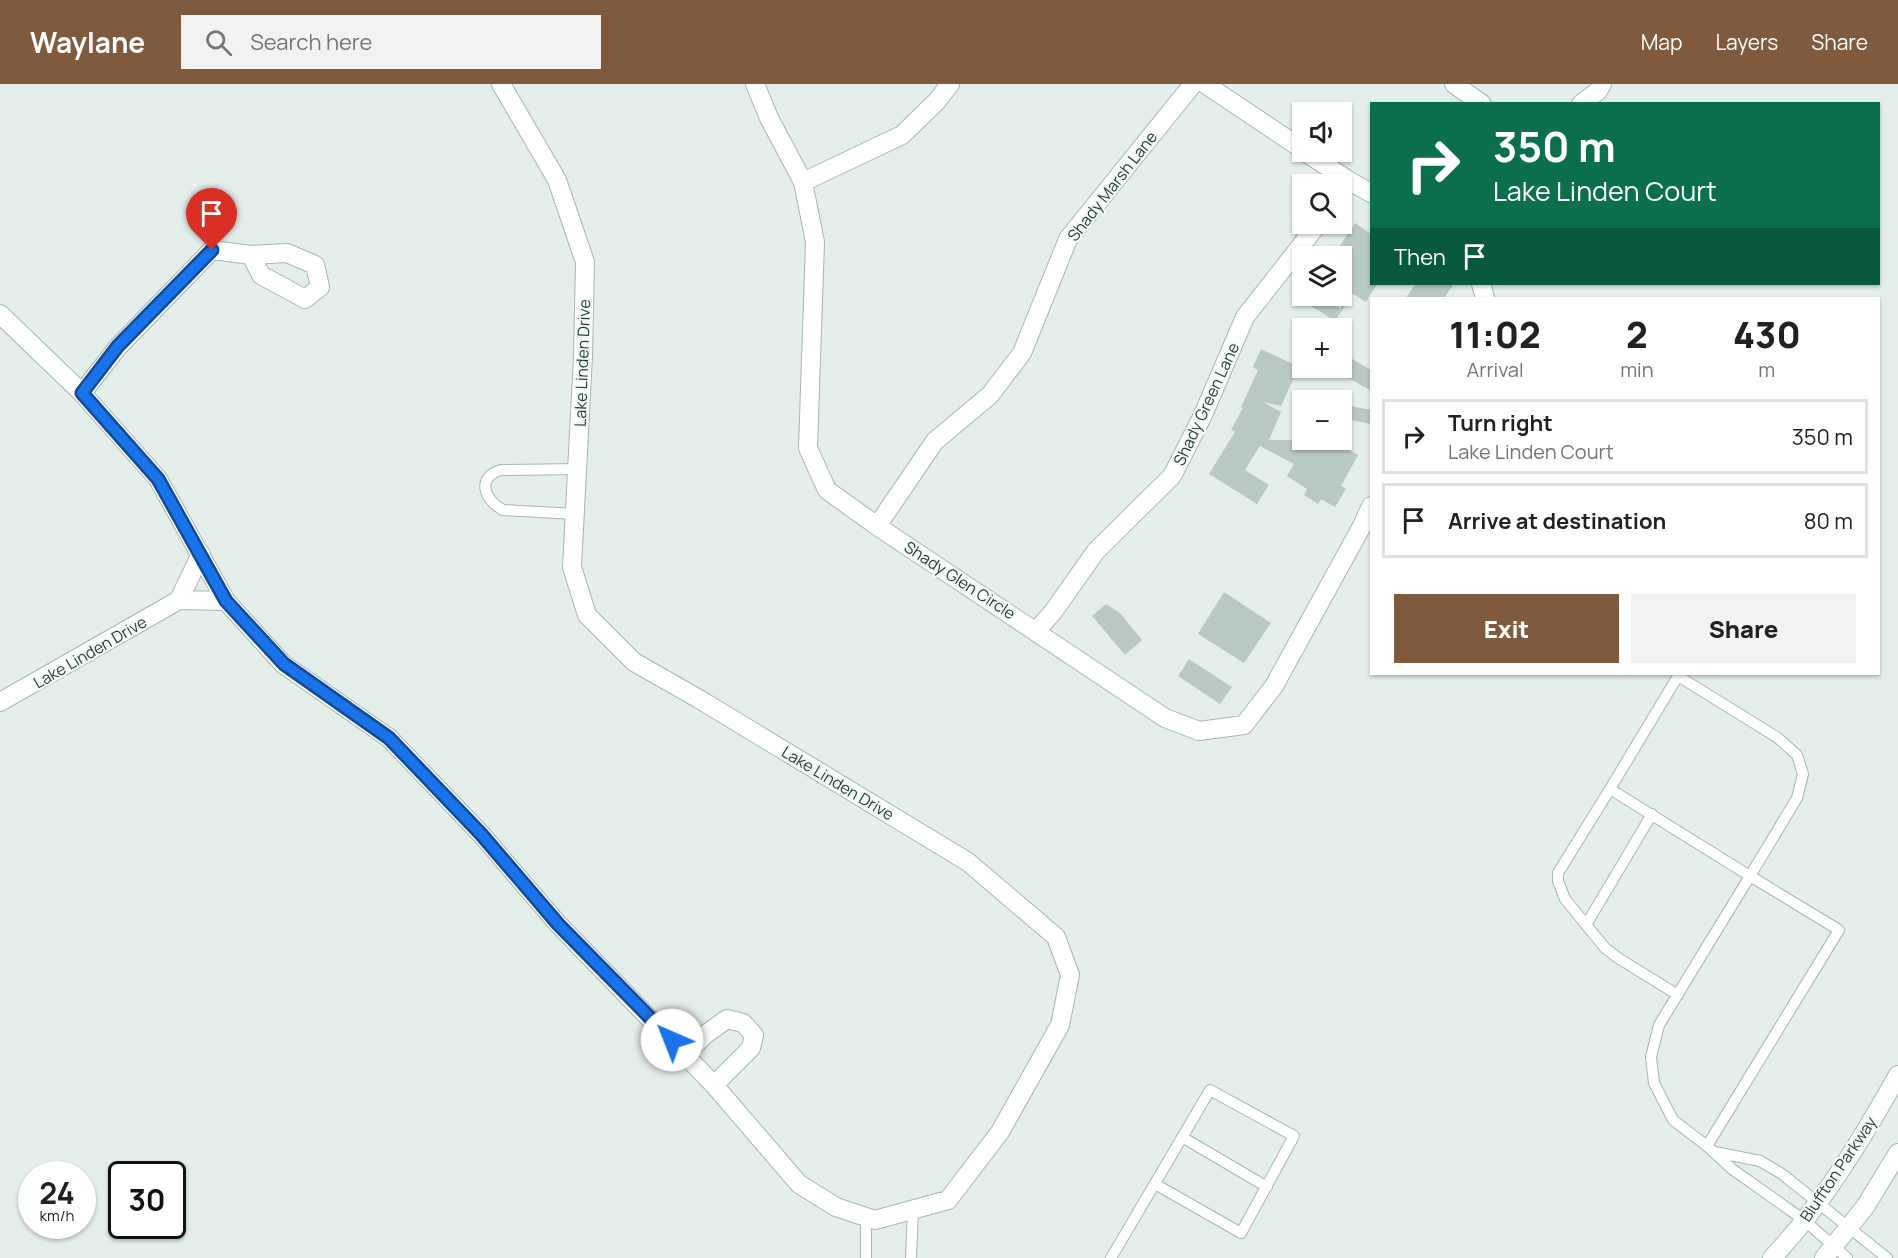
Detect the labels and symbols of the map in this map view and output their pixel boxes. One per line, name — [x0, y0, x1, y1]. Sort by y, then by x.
street label: Shady Marsh Lane — [1062, 126, 1162, 246]
pin — [186, 188, 237, 250]
street label: Lake Linden Drive — [569, 299, 595, 427]
street label: Shady Green Lane — [1168, 339, 1244, 469]
street label: Shady Glen Circle — [900, 536, 1020, 624]
street label: Lake Linden Drive — [29, 611, 151, 693]
street label: Lake Linden Drive — [778, 741, 898, 825]
position arrow — [640, 1008, 704, 1072]
street label: Bluffton Parkway — [1795, 1112, 1882, 1226]
speed limit sign: 30 — [108, 1161, 186, 1239]

